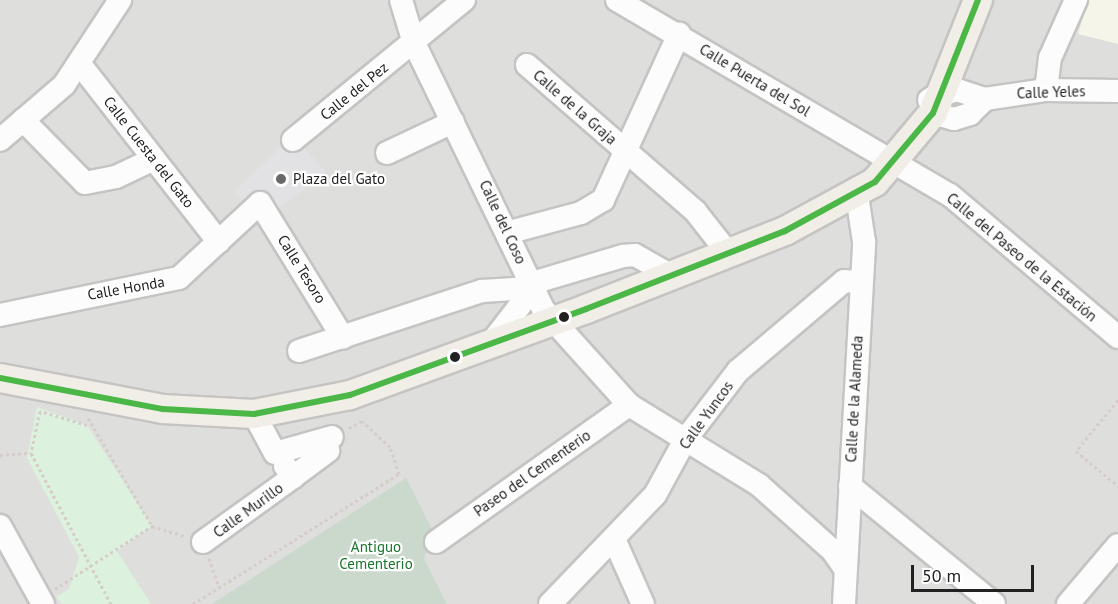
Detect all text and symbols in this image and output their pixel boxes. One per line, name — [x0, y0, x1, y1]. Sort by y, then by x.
street label: Calle Puerta del Sol — [696, 40, 814, 120]
street label: Calle del Pez — [316, 58, 392, 124]
street label: Calle de la Graja — [530, 66, 620, 148]
street label: Calle Yeles — [1016, 82, 1086, 102]
street label: Calle Cuesta del Gato — [100, 93, 198, 211]
place label: Plaza del Gato — [293, 170, 385, 188]
marker: Plaza del Gato — [274, 172, 288, 186]
street label: Calle del Coso — [476, 177, 530, 267]
street label: Calle del Paseo de la Estación — [943, 189, 1101, 325]
street label: Calle Tesoro — [274, 231, 330, 307]
street label: Calle Honda — [86, 272, 166, 304]
unlabelled marker — [558, 311, 570, 323]
street label: Calle de la Alameda — [842, 335, 866, 463]
unlabelled marker — [449, 351, 461, 363]
street label: Calle Yuncos — [675, 377, 737, 453]
street label: Paseo del Cementerio — [470, 426, 594, 520]
street label: Calle Murillo — [210, 479, 286, 541]
park label: Antiguo Cementerio — [339, 537, 413, 572]
scale bar — [914, 553, 1037, 591]
text: 50 m — [922, 564, 961, 587]

